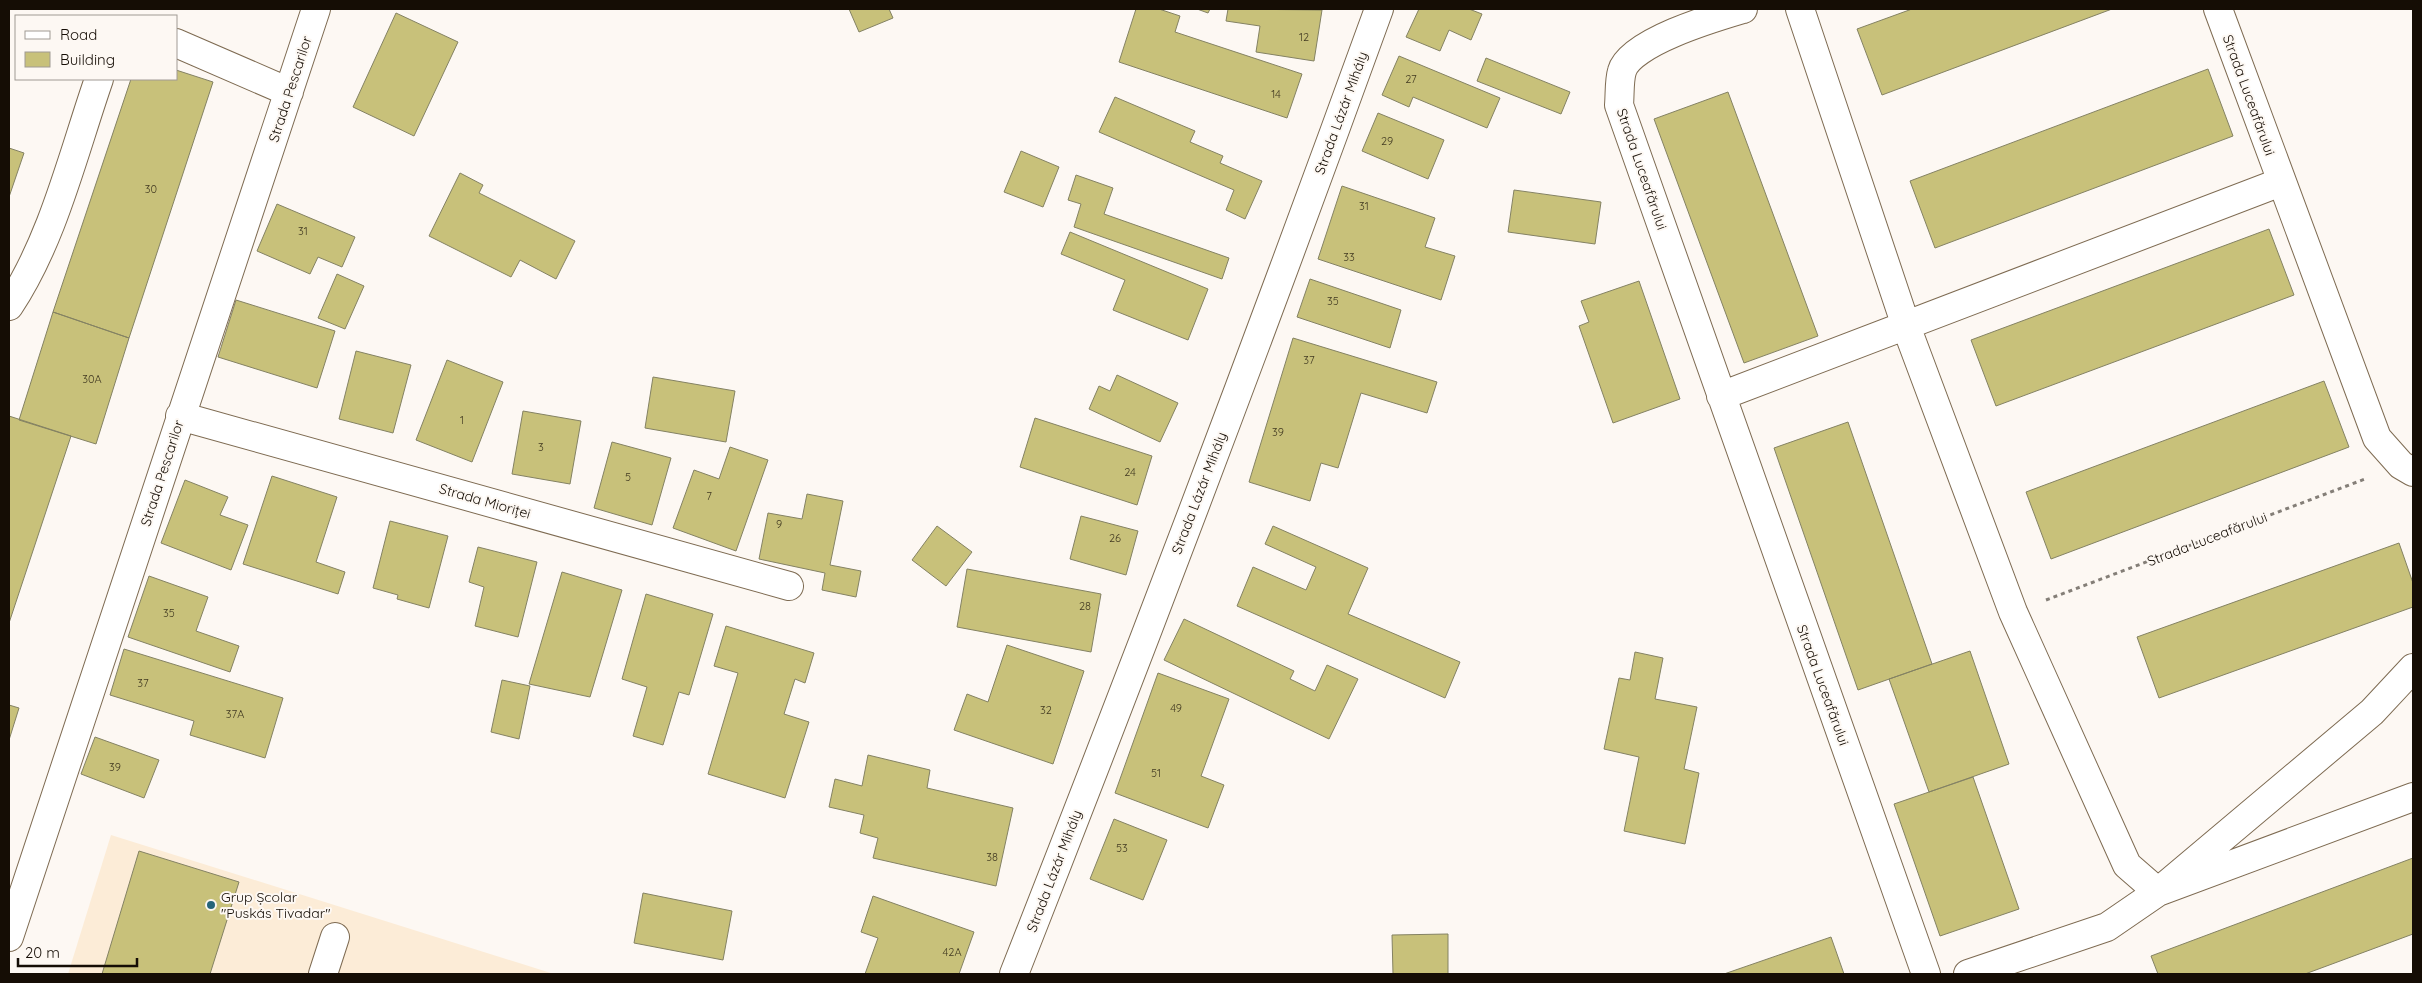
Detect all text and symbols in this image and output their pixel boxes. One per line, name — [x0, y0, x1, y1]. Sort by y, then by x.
legend — [15, 15, 178, 80]
text: Road — [60, 25, 97, 44]
house number: 12 — [1299, 30, 1309, 44]
street label: Strada Luceafărului — [2219, 32, 2279, 158]
street label: Strada Pescarilor — [264, 33, 316, 144]
street label: Strada Lázár Mihály — [1310, 49, 1372, 177]
text: Building — [60, 50, 115, 69]
house number: 27 — [1405, 72, 1417, 86]
house number: 14 — [1271, 87, 1281, 101]
street label: Strada Luceafărului — [1613, 106, 1671, 232]
house number: 29 — [1381, 134, 1393, 148]
house number: 30 — [145, 182, 157, 196]
house number: 31 — [1359, 199, 1369, 213]
house number: 31 — [298, 224, 308, 238]
house number: 33 — [1343, 250, 1355, 264]
house number: 35 — [1327, 294, 1339, 308]
house number: 37 — [1303, 353, 1315, 367]
house number: 30A — [82, 372, 102, 386]
house number: 1 — [460, 413, 464, 427]
street label: Strada Pescarilor — [136, 417, 188, 528]
house number: 39 — [1272, 425, 1284, 439]
street label: Strada Lázár Mihály — [1167, 429, 1231, 557]
house number: 3 — [538, 440, 544, 454]
house number: 24 — [1124, 465, 1136, 479]
house number: 5 — [625, 470, 631, 484]
street label: Strada Mioriței — [437, 479, 533, 523]
house number: 7 — [706, 489, 712, 503]
street label: Strada Luceafărului — [2144, 508, 2270, 570]
house number: 9 — [776, 517, 782, 531]
house number: 26 — [1109, 531, 1121, 545]
house number: 28 — [1079, 599, 1091, 613]
house number: 35 — [163, 606, 175, 620]
street label: Strada Luceafărului — [1793, 622, 1853, 748]
house number: 37 — [137, 676, 149, 690]
house number: 49 — [1170, 701, 1182, 715]
house number: 32 — [1040, 703, 1052, 717]
house number: 37A — [226, 707, 244, 721]
house number: 39 — [109, 760, 121, 774]
house number: 51 — [1151, 766, 1161, 780]
street label: Strada Lázár Mihály — [1022, 807, 1086, 935]
house number: 53 — [1116, 841, 1128, 855]
house number: 38 — [986, 850, 998, 864]
place label: Grup Școlar "Puskás Tivadar" — [221, 888, 331, 922]
marker: Grup Școlar "Puskás Tivadar" — [205, 899, 217, 911]
scale bar — [18, 936, 136, 968]
text: 20 m — [25, 943, 60, 962]
house number: 42A — [942, 945, 962, 959]

